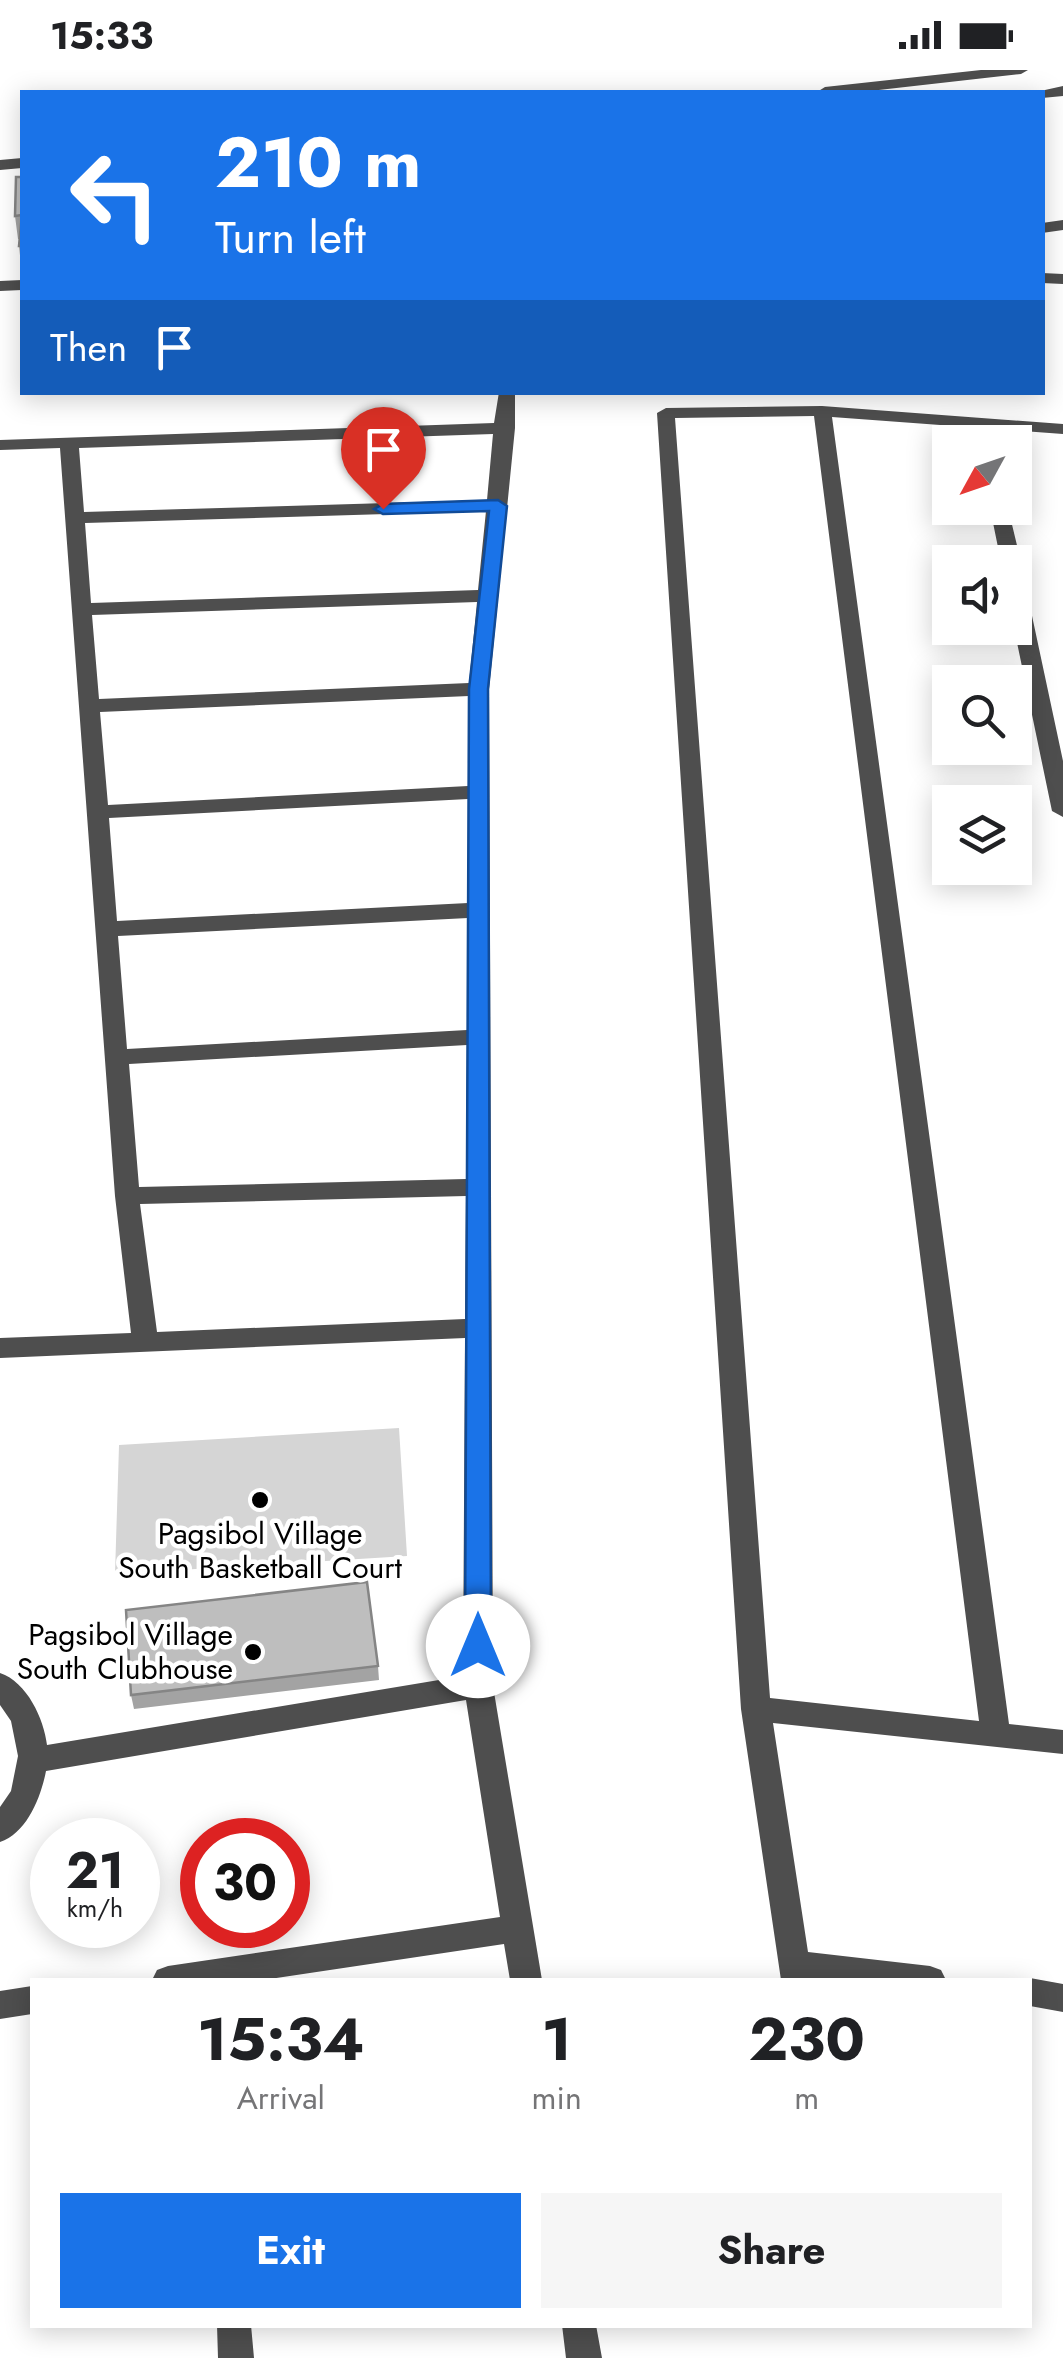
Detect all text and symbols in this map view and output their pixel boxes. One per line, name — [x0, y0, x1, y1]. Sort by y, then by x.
text: 15:33 — [50, 8, 153, 63]
text: 210 m — [215, 112, 421, 213]
icon: left — [50, 130, 180, 260]
text: Turn left — [215, 205, 366, 270]
text: Then — [50, 320, 127, 375]
icon: arrive — [147, 320, 202, 375]
pin — [341, 407, 426, 510]
icon: arrive — [356, 422, 411, 477]
north arrow — [932, 425, 1032, 525]
map controls — [932, 425, 1032, 885]
button: sound — [932, 545, 1032, 645]
button: search — [932, 665, 1032, 765]
button: layers — [932, 785, 1032, 885]
marker: Pagsibol Village South Basketball Court — [249, 1489, 271, 1511]
place label: Pagsibol Village South Basketball Court — [118, 1512, 403, 1589]
position arrow — [426, 1594, 530, 1698]
place label: Pagsibol Village South Clubhouse — [17, 1613, 233, 1690]
marker: Pagsibol Village South Clubhouse — [242, 1641, 264, 1663]
speed limit sign: 30 — [180, 1818, 310, 1948]
text: 21 — [66, 1834, 124, 1907]
text: km/h — [67, 1890, 123, 1926]
text: 15:34 — [197, 1996, 365, 2083]
text: 1 — [541, 1996, 572, 2083]
text: 230 — [749, 1996, 865, 2083]
text: Arrival — [237, 2075, 325, 2121]
text: min — [532, 2075, 582, 2121]
text: m — [794, 2075, 819, 2121]
button: Exit — [60, 2193, 521, 2308]
button: Share — [541, 2193, 1002, 2308]

